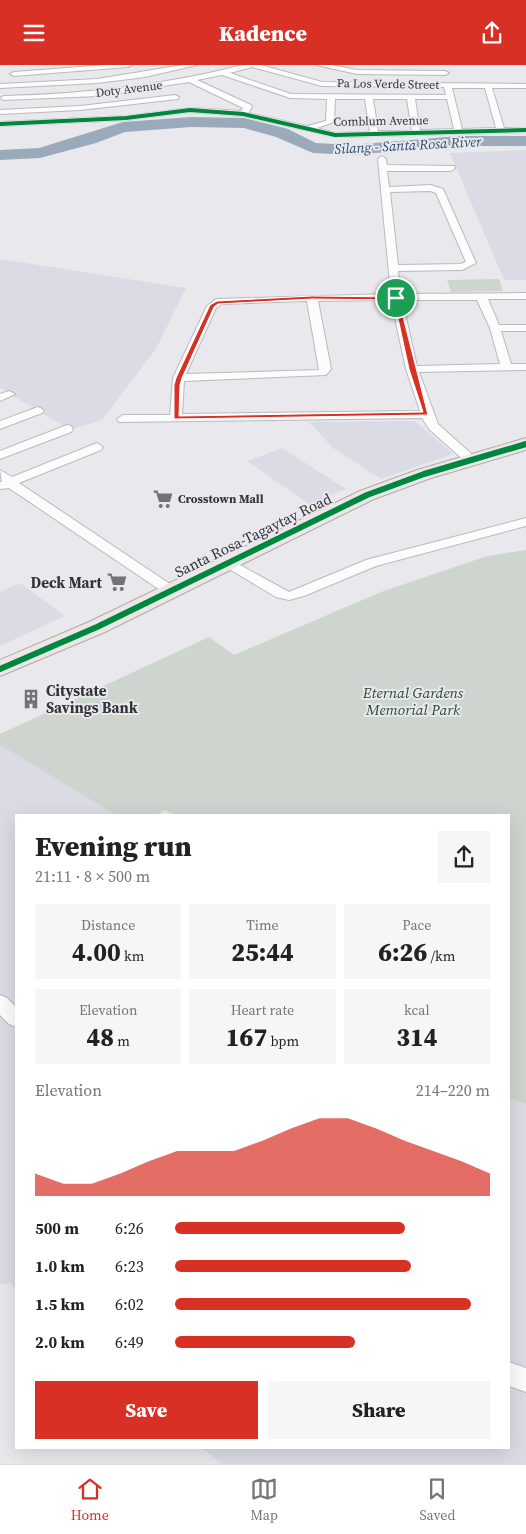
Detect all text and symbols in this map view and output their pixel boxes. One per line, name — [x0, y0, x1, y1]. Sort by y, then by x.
text: Kadence — [219, 18, 307, 48]
icon: menu — [20, 19, 48, 47]
icon: share — [478, 19, 506, 47]
street label: Pa Los Verde Street — [337, 75, 439, 93]
street label: Doty Avenue — [95, 77, 163, 101]
street label: Comblum Avenue — [333, 112, 429, 130]
water label: Silang - Santa Rosa River — [334, 131, 483, 159]
pin — [375, 277, 417, 319]
icon: arrive — [382, 284, 410, 312]
supermarket icon: Crosstown Mall — [152, 488, 174, 510]
street label: Santa Rosa-Tagaytay Road — [171, 488, 336, 582]
place label: Crosstown Mall — [178, 491, 264, 507]
supermarket icon: Deck Mart — [106, 571, 128, 593]
place label: Deck Mart — [31, 572, 103, 593]
place label: Citystate Savings Bank — [46, 680, 138, 718]
park label: Eternal Gardens Memorial Park — [362, 682, 464, 720]
building icon: Citystate Savings Bank — [20, 688, 42, 710]
text: Evening run — [35, 827, 192, 865]
button: share — [438, 831, 490, 883]
text: 21:11 · 8 × 500 m — [35, 865, 150, 887]
text: Distance — [81, 915, 135, 935]
text: Time — [246, 915, 279, 935]
text: Pace — [402, 915, 432, 935]
text: 4.00 — [72, 935, 121, 969]
text: 25:44 — [231, 935, 294, 969]
text: 6:26 — [378, 935, 427, 969]
text: km — [121, 946, 144, 966]
text: /km — [427, 946, 455, 966]
text: Elevation — [79, 1000, 137, 1020]
text: Heart rate — [231, 1000, 294, 1020]
text: kcal — [404, 1000, 430, 1020]
text: 48 — [86, 1020, 114, 1054]
text: 167 — [226, 1020, 267, 1054]
text: 314 — [396, 1020, 437, 1054]
text: m — [114, 1031, 130, 1051]
text: bpm — [267, 1031, 299, 1051]
text: Elevation — [35, 1079, 102, 1101]
text: 214–220 m — [416, 1079, 490, 1101]
text: 500 m — [35, 1217, 79, 1239]
text: 6:26 — [115, 1217, 144, 1239]
text: 1.0 km — [35, 1255, 85, 1277]
text: 6:23 — [115, 1255, 144, 1277]
text: 1.5 km — [35, 1293, 85, 1315]
text: 6:02 — [115, 1293, 144, 1315]
text: 2.0 km — [35, 1331, 85, 1353]
text: 6:49 — [115, 1331, 144, 1353]
button: Save — [35, 1381, 258, 1439]
button: Share — [268, 1381, 490, 1439]
tab: Home — [71, 1475, 109, 1525]
tab: Map — [250, 1475, 278, 1525]
tab: Saved — [419, 1475, 455, 1525]

